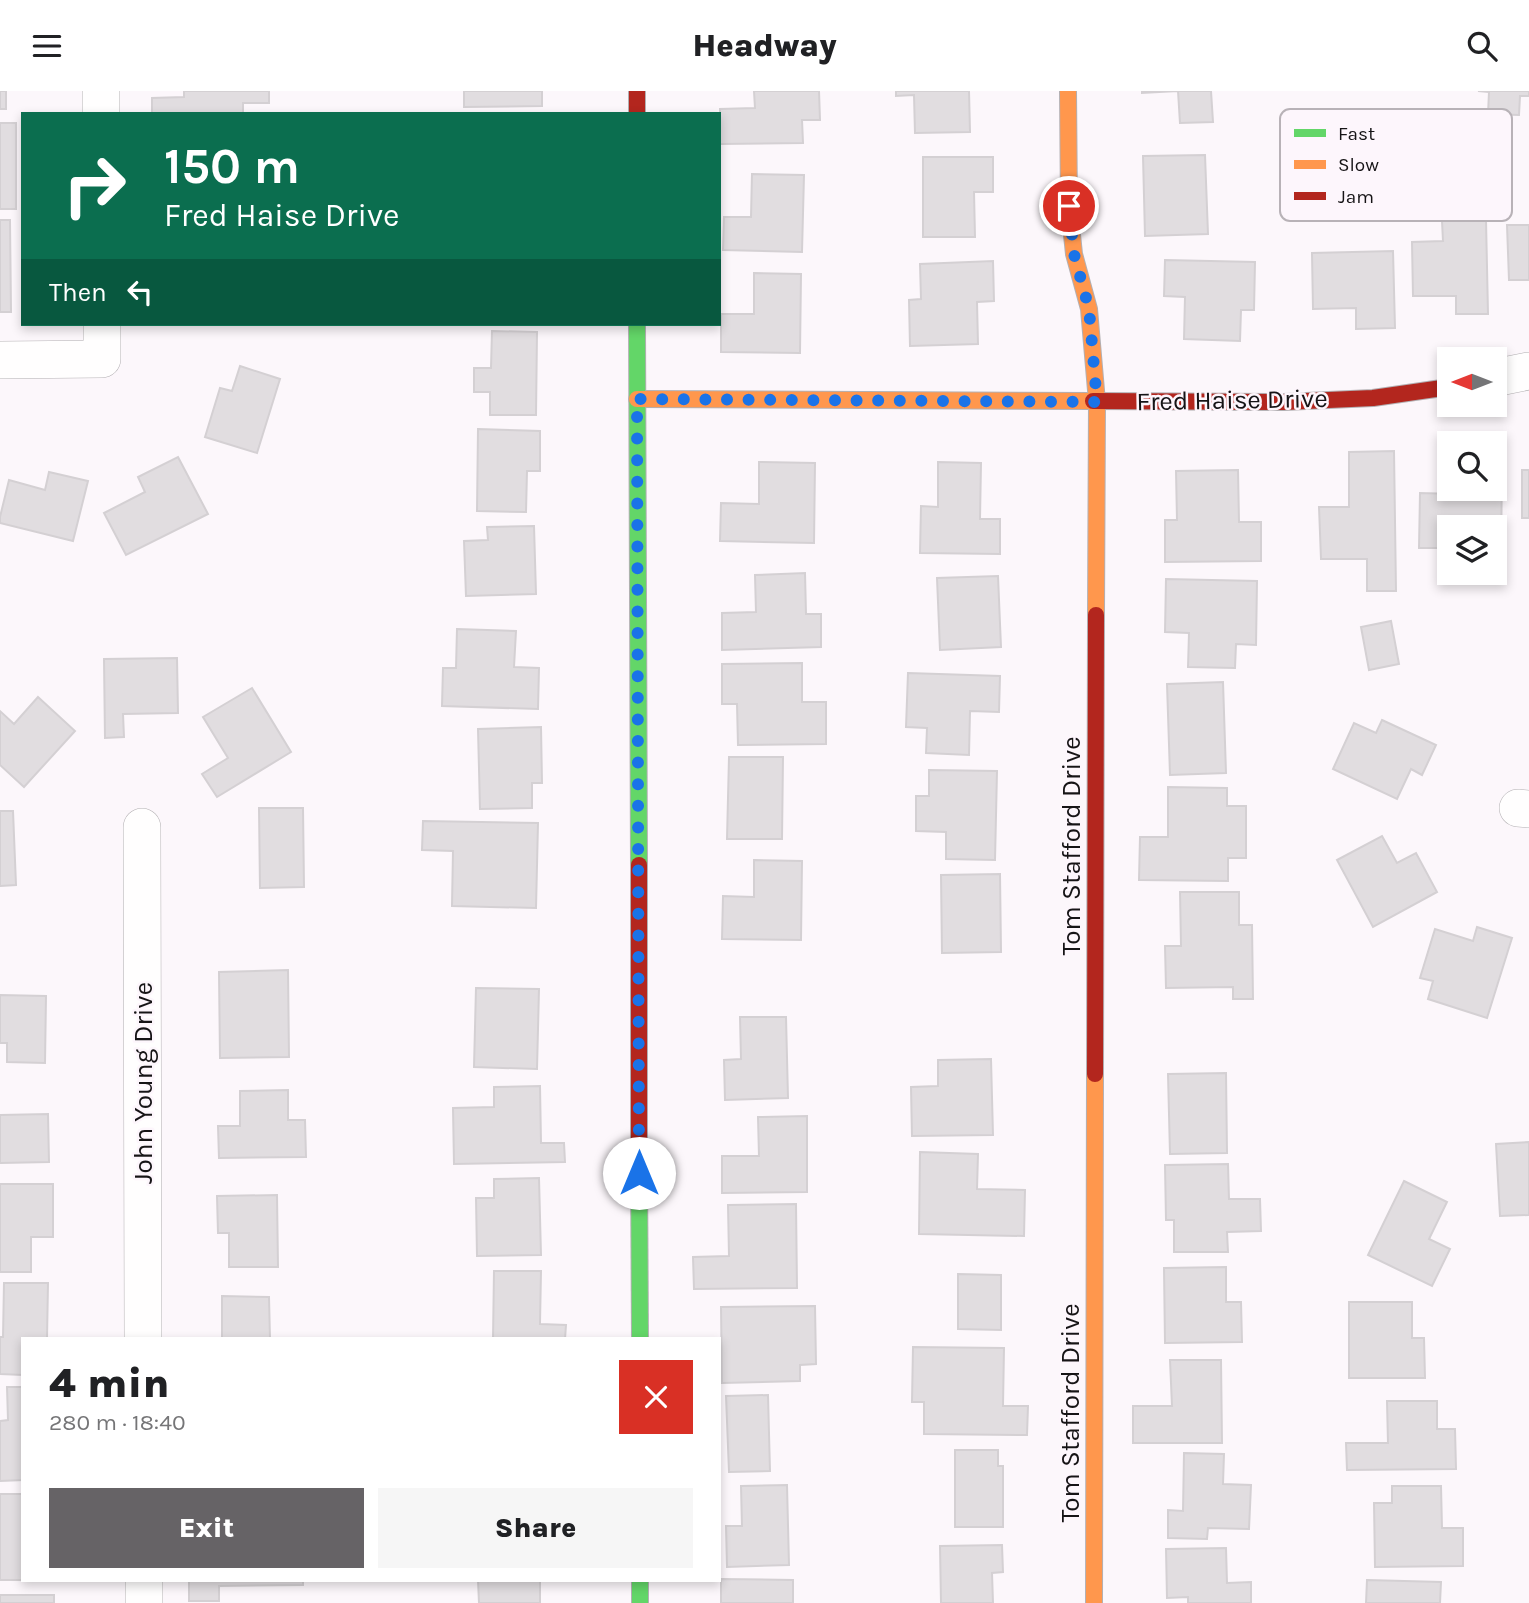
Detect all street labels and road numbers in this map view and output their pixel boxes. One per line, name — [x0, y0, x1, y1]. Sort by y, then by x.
street label: Fred Haise Drive — [1136, 383, 1328, 417]
street label: Tom Stafford Drive — [1056, 736, 1087, 956]
street label: John Young Drive — [128, 982, 159, 1184]
street label: Tom Stafford Drive — [1055, 1303, 1086, 1523]

